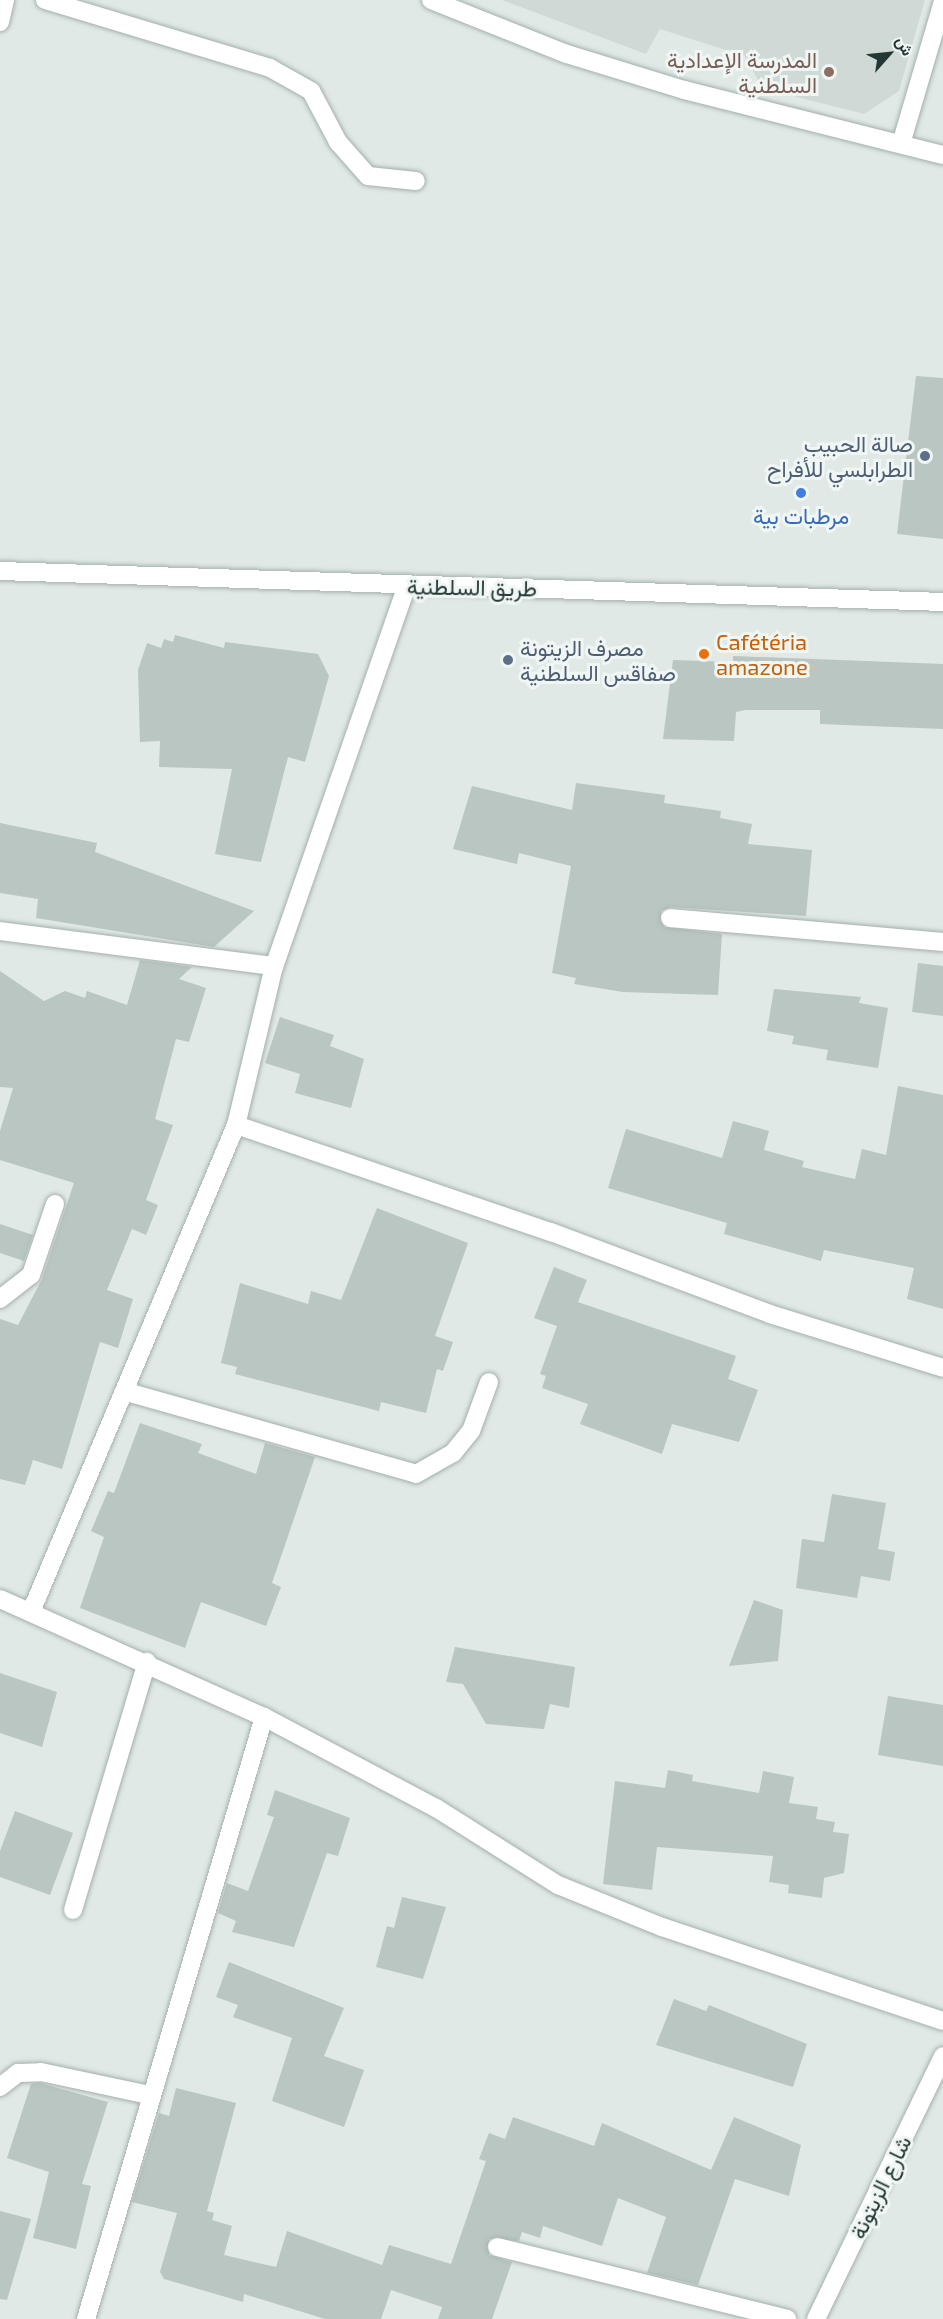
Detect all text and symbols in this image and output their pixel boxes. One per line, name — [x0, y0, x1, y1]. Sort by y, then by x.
north arrow — [859, 24, 919, 84]
text: ش — [893, 33, 918, 58]
place label: المدرسة الإعدادية السلطنية — [667, 46, 817, 98]
marker: المدرسة الإعدادية السلطنية — [822, 65, 836, 79]
place label: صالة الحبيب الطرابلسي للأفراح — [767, 430, 913, 482]
marker: صالة الحبيب الطرابلسي للأفراح — [918, 449, 932, 463]
marker: مرطبات بية — [794, 486, 808, 500]
place label: مرطبات بية — [753, 503, 849, 529]
street label: طريق السلطنية — [407, 573, 537, 601]
place label: Cafétéria amazone — [716, 628, 808, 680]
place label: مصرف الزيتونة صفاقس السلطنية — [520, 634, 676, 686]
marker: Cafétéria amazone — [697, 647, 711, 661]
marker: مصرف الزيتونة صفاقس السلطنية — [501, 653, 515, 667]
street label: شارع الزيتونة — [844, 2131, 916, 2243]

